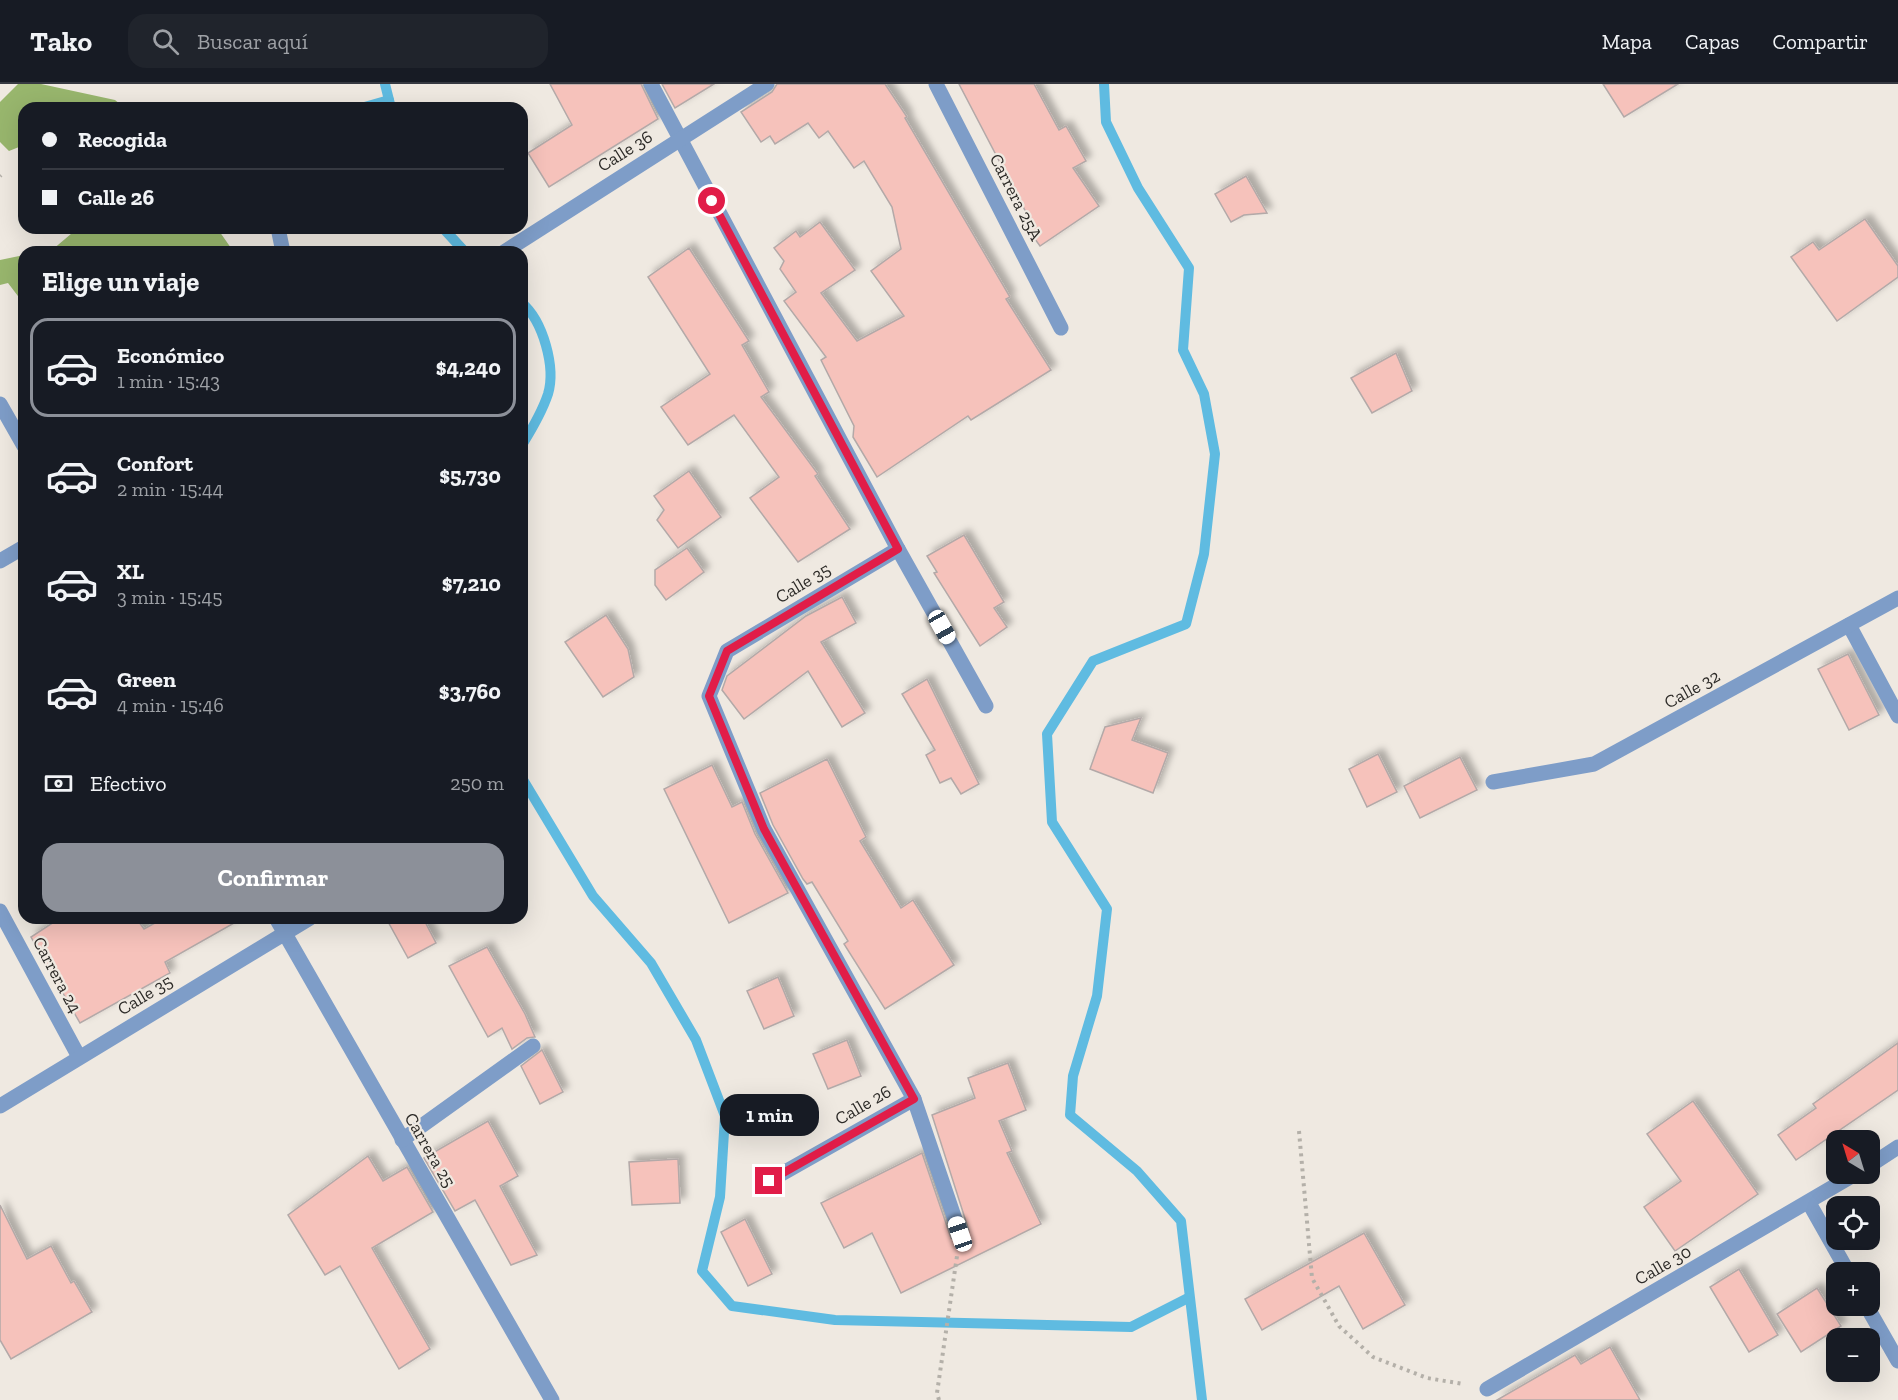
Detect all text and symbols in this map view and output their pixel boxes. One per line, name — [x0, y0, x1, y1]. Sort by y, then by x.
search box — [128, 14, 548, 68]
text: Tako — [30, 25, 92, 58]
icon: search — [149, 25, 182, 58]
text: Buscar aquí — [197, 28, 308, 55]
text: Mapa — [1602, 29, 1652, 54]
text: Capas — [1685, 29, 1740, 54]
text: Compartir — [1773, 29, 1868, 54]
text: Recogida — [78, 126, 167, 153]
street label: Calle 36 — [593, 126, 657, 176]
street label: Carrera 25A — [985, 150, 1047, 244]
text: Calle 26 — [78, 184, 154, 211]
route start — [698, 187, 725, 214]
text: Elige un viaje — [42, 266, 199, 298]
icon: car — [45, 341, 99, 395]
text: Económico — [117, 342, 224, 369]
text: $4,240 — [436, 354, 501, 381]
text: 1 min · 15:43 — [117, 369, 220, 393]
icon: car — [45, 449, 99, 503]
text: Confort — [117, 450, 193, 477]
text: $5,730 — [439, 462, 501, 489]
text: 2 min · 15:44 — [117, 477, 224, 501]
icon: car — [45, 557, 99, 611]
text: XL — [117, 558, 144, 585]
street label: Calle 35 — [771, 558, 835, 608]
text: $7,210 — [442, 570, 501, 597]
text: 3 min · 15:45 — [117, 585, 223, 609]
car — [925, 607, 959, 647]
icon: car — [45, 665, 99, 719]
street label: Calle 32 — [1660, 665, 1724, 713]
text: Green — [117, 666, 176, 693]
text: $3,760 — [439, 678, 501, 705]
text: 4 min · 15:46 — [117, 693, 224, 717]
icon: cash — [42, 767, 75, 800]
text: Efectivo — [90, 770, 166, 797]
text: 250 m — [450, 771, 504, 795]
button: Confirmar — [42, 843, 504, 912]
street label: Carrera 24 — [28, 933, 86, 1017]
street label: Calle 35 — [113, 970, 177, 1020]
street label: Calle 26 — [831, 1080, 895, 1130]
callout: 1 min — [720, 1094, 818, 1136]
text: 1 min — [746, 1103, 793, 1127]
street label: Carrera 25 — [400, 1109, 460, 1191]
north arrow — [1826, 1130, 1880, 1184]
map controls — [1826, 1130, 1880, 1382]
route end — [755, 1167, 782, 1194]
button: locate — [1826, 1196, 1880, 1250]
car — [946, 1214, 974, 1254]
street label: Calle 30 — [1631, 1240, 1695, 1290]
button: + — [1826, 1262, 1880, 1316]
button: − — [1826, 1328, 1880, 1382]

